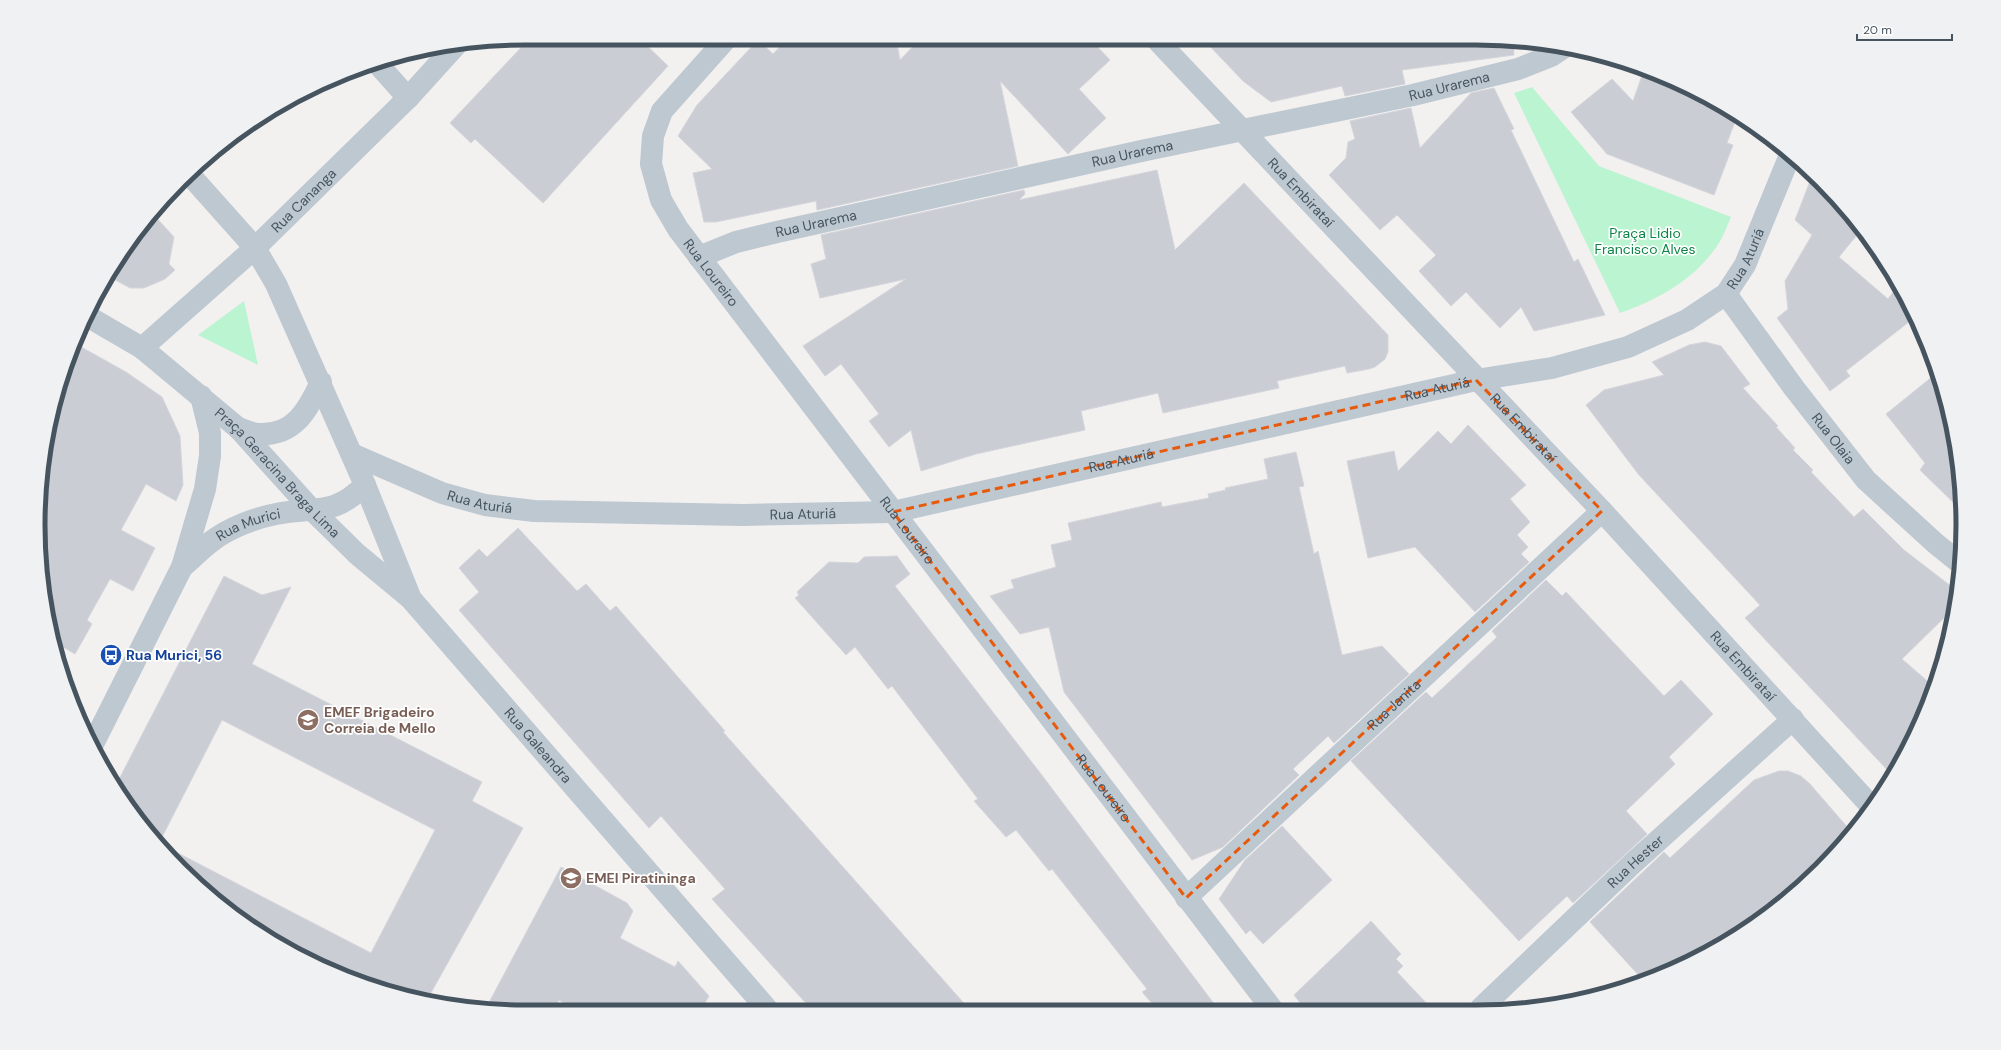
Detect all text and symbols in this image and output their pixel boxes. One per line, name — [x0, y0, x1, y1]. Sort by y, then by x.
scale bar — [1857, 16, 1952, 42]
text: 20 m — [1863, 22, 1892, 38]
street label: Rua Urarema — [1407, 67, 1491, 105]
street label: Rua Urarema — [1090, 136, 1174, 171]
street label: Rua Embirataí — [1264, 154, 1339, 232]
street label: Rua Cananga — [267, 164, 340, 236]
street label: Rua Urarema — [774, 206, 858, 241]
park label: Praça Lidio Francisco Alves — [1594, 224, 1696, 258]
street label: Rua Aturiá — [1723, 226, 1768, 293]
street label: Rua Loureiro — [680, 235, 743, 310]
street label: Rua Aturiá — [1403, 373, 1471, 405]
street label: Rua Embirataí — [1486, 389, 1561, 467]
street label: Praça Geracina Braga Lima — [211, 403, 344, 542]
street label: Rua Olaia — [1808, 409, 1859, 468]
street label: Rua Aturiá — [1087, 444, 1155, 476]
street label: Rua Aturiá — [445, 486, 513, 517]
street label: Rua Loureiro — [876, 493, 939, 568]
street label: Rua Murici — [212, 504, 282, 545]
street label: Rua Aturiá — [770, 504, 836, 523]
street label: Rua Embirataí — [1707, 627, 1780, 706]
bus stop icon: Rua Murici, 56 — [98, 642, 124, 668]
place label: Rua Murici, 56 — [126, 646, 222, 664]
street label: Rua Janita — [1363, 675, 1425, 734]
place label: EMEF Brigadeiro Correia de Mello — [324, 703, 436, 737]
street label: Rua Galeandra — [500, 704, 576, 787]
school or university icon: EMEF Brigadeiro Correia de Mello — [295, 707, 321, 733]
street label: Rua Loureiro — [1072, 750, 1135, 826]
street label: Rua Hester — [1603, 831, 1667, 892]
school or university icon: EMEI Piratininga — [558, 865, 584, 891]
place label: EMEI Piratininga — [586, 869, 696, 887]

